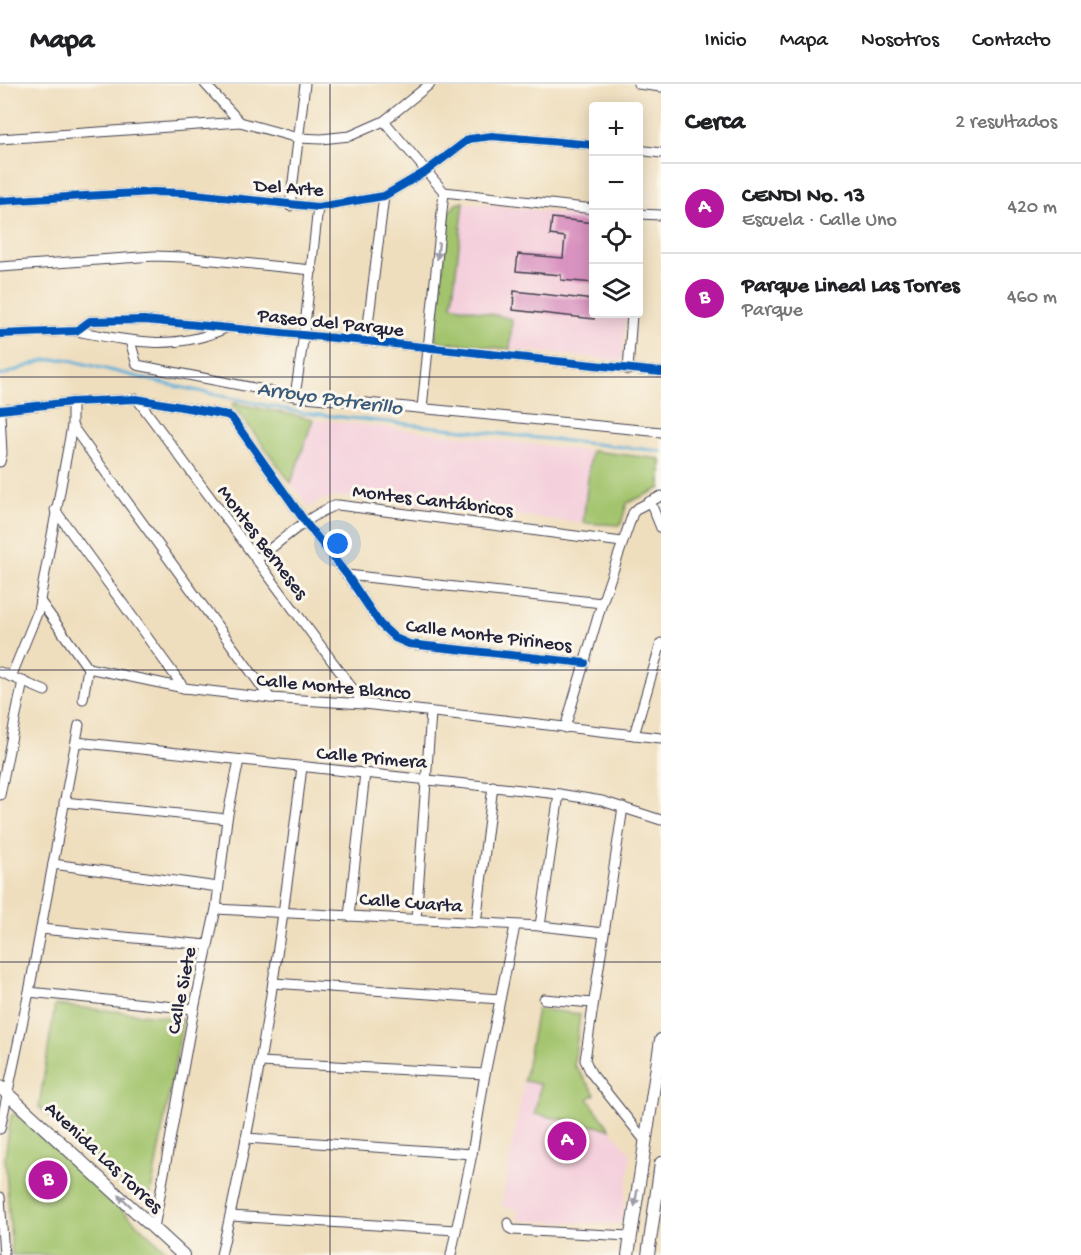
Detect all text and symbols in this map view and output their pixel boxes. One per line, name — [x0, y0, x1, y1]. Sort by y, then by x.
text: Mapa — [30, 25, 94, 58]
text: Inicio — [705, 29, 747, 54]
text: Mapa — [780, 29, 828, 54]
text: Nosotros — [861, 29, 939, 54]
text: Contacto — [972, 29, 1051, 54]
map controls — [589, 102, 643, 318]
button: + — [589, 102, 643, 156]
text: Cerca — [685, 108, 745, 139]
text: 2 resultados — [955, 112, 1057, 135]
button: − — [589, 156, 643, 210]
street label: Del Arte — [251, 175, 325, 203]
text: CENDI No. 13 — [742, 184, 865, 210]
text: A — [699, 197, 710, 220]
text: 420 m — [1007, 197, 1057, 220]
button: locate — [589, 210, 643, 264]
text: Escuela · Calle Uno — [742, 210, 897, 233]
one-way arrow — [433, 241, 442, 260]
button: layers — [589, 264, 643, 318]
text: Parque Lineal Las Torres — [742, 274, 960, 300]
text: B — [699, 287, 710, 310]
text: 460 m — [1007, 287, 1057, 310]
text: Parque — [742, 300, 803, 323]
street label: Paseo del Parque — [255, 305, 406, 344]
water label: Arroyo Potrerillo — [256, 378, 405, 423]
street label: Montes Cantábricos — [351, 481, 515, 524]
street label: Montes Berneses — [211, 482, 312, 605]
your location — [323, 529, 352, 558]
street label: Calle Monte Pirineos — [404, 616, 574, 659]
street label: Calle Monte Blanco — [255, 670, 412, 707]
street label: Calle Primera — [315, 743, 429, 776]
street label: Calle Cuarta — [358, 889, 464, 920]
street label: Calle Siete — [164, 945, 203, 1036]
street label: Avenida Las Torres — [39, 1098, 167, 1219]
pin: A — [548, 1118, 586, 1164]
pin: B — [28, 1158, 68, 1202]
one-way arrow — [632, 1189, 641, 1208]
one-way arrow — [118, 1195, 133, 1208]

